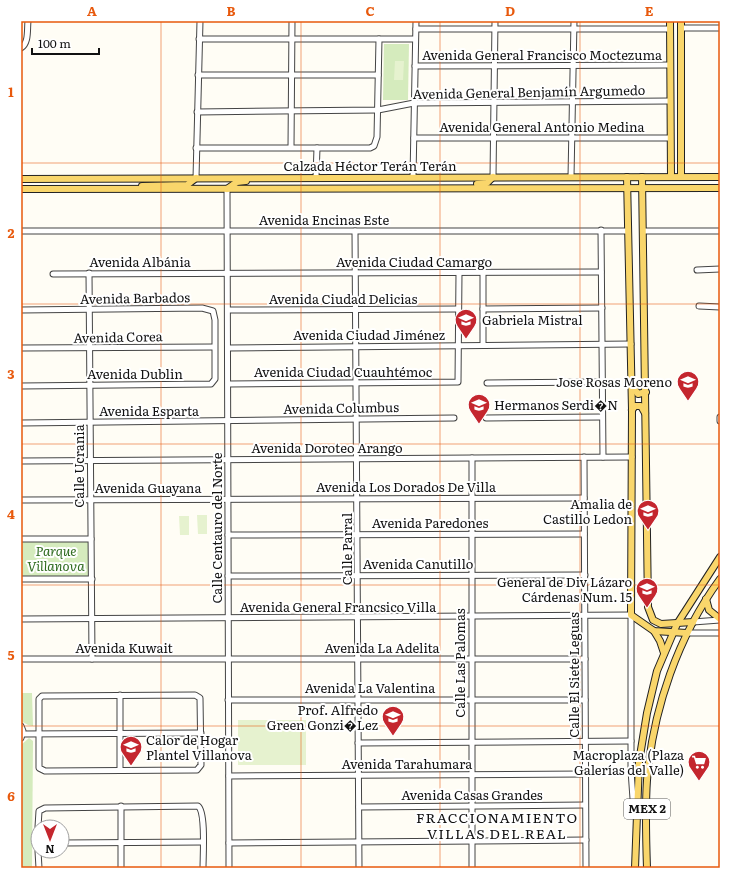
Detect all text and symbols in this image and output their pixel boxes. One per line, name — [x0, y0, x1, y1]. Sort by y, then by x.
text: A — [87, 1, 97, 20]
text: B — [227, 1, 236, 20]
text: C — [365, 1, 375, 20]
text: D — [505, 1, 515, 20]
text: E — [645, 1, 654, 20]
scale bar — [32, 30, 99, 56]
text: 100 m — [38, 34, 71, 52]
street label: Avenida General Francisco Moctezuma — [422, 45, 662, 64]
street label: Avenida General Benjamín Argumedo — [413, 80, 646, 103]
text: 1 — [8, 82, 14, 101]
street label: Avenida General Antonio Medina — [439, 117, 645, 136]
street label: Calzada Héctor Terán Terán — [283, 156, 457, 175]
street label: Avenida Encinas Este — [259, 210, 389, 229]
text: 2 — [8, 223, 15, 242]
street label: Avenida Albánia — [89, 252, 191, 271]
street label: Avenida Ciudad Camargo — [336, 252, 492, 271]
street label: Avenida Barbados — [80, 287, 190, 308]
street label: Avenida Ciudad Delicias — [269, 289, 417, 308]
school or university icon: Gabriela Mistral — [453, 307, 479, 340]
place label: Gabriela Mistral — [482, 310, 583, 329]
street label: Avenida Ciudad Jiménez — [293, 325, 445, 344]
street label: Avenida Corea — [73, 326, 163, 347]
street label: Avenida Ciudad Cuauhtémoc — [254, 362, 433, 381]
text: 3 — [7, 364, 15, 383]
street label: Avenida Dublin — [87, 364, 183, 383]
school or university icon: Jose Rosas Moreno — [675, 369, 701, 402]
place label: Jose Rosas Moreno — [556, 372, 672, 391]
school or university icon: Hermanos Serdi�N — [466, 392, 492, 425]
place label: Hermanos Serdi�N — [494, 395, 618, 414]
street label: Avenida Columbus — [283, 397, 399, 418]
street label: Avenida Esparta — [99, 401, 199, 420]
street label: Calle Ucrania — [69, 424, 88, 508]
street label: Avenida Doroteo Arango — [251, 438, 403, 457]
street label: Calle Centauro del Norte — [207, 452, 226, 604]
street label: Avenida Los Dorados De Villa — [316, 477, 496, 496]
street label: Avenida Guayana — [95, 478, 201, 497]
place label: Amalia de Castillo Ledon — [543, 494, 632, 528]
school or university icon: Amalia de Castillo Ledon — [635, 498, 661, 531]
text: 4 — [7, 504, 15, 523]
street label: Calle Parral — [337, 512, 356, 585]
street label: Avenida Paredones — [372, 513, 488, 532]
park label: Parque Villanova — [27, 541, 85, 575]
street label: Avenida Canutillo — [363, 554, 474, 573]
place label: General de Div Lázaro Cárdenas Num. 15 — [497, 572, 632, 606]
school or university icon: General de Div Lázaro Cárdenas Num. 15 — [634, 576, 660, 609]
street label: Avenida General Francsico Villa — [240, 597, 436, 616]
street label: Calle Las Palomas — [450, 608, 469, 718]
street label: Calle El Siete Leguas — [564, 612, 583, 738]
street label: Avenida Kuwait — [75, 638, 173, 657]
street label: Avenida La Adelita — [324, 638, 440, 657]
text: 5 — [7, 645, 15, 664]
street label: Avenida La Valentina — [305, 678, 435, 697]
place label: Prof. Alfredo Green Gonzi�Lez — [267, 700, 378, 734]
school or university icon: Prof. Alfredo Green Gonzi�Lez — [380, 704, 406, 737]
place label: Calor de Hogar Plantel Villanova — [146, 730, 252, 764]
school or university icon: Calor de Hogar Plantel Villanova — [118, 734, 144, 767]
place label: Macroplaza (Plaza Galerías del Valle) — [572, 745, 684, 779]
supermarket icon: Macroplaza (Plaza Galerías del Valle) — [686, 749, 712, 782]
street label: Avenida Tarahumara — [342, 754, 472, 773]
street label: Avenida Casas Grandes — [401, 785, 543, 804]
text: 6 — [7, 786, 15, 805]
road number: MEX 2 — [624, 799, 670, 819]
district label: FRACCIONAMIENTO VILLAS DEL REAL — [416, 807, 578, 843]
north arrow — [30, 819, 70, 859]
text: N — [45, 842, 55, 858]

